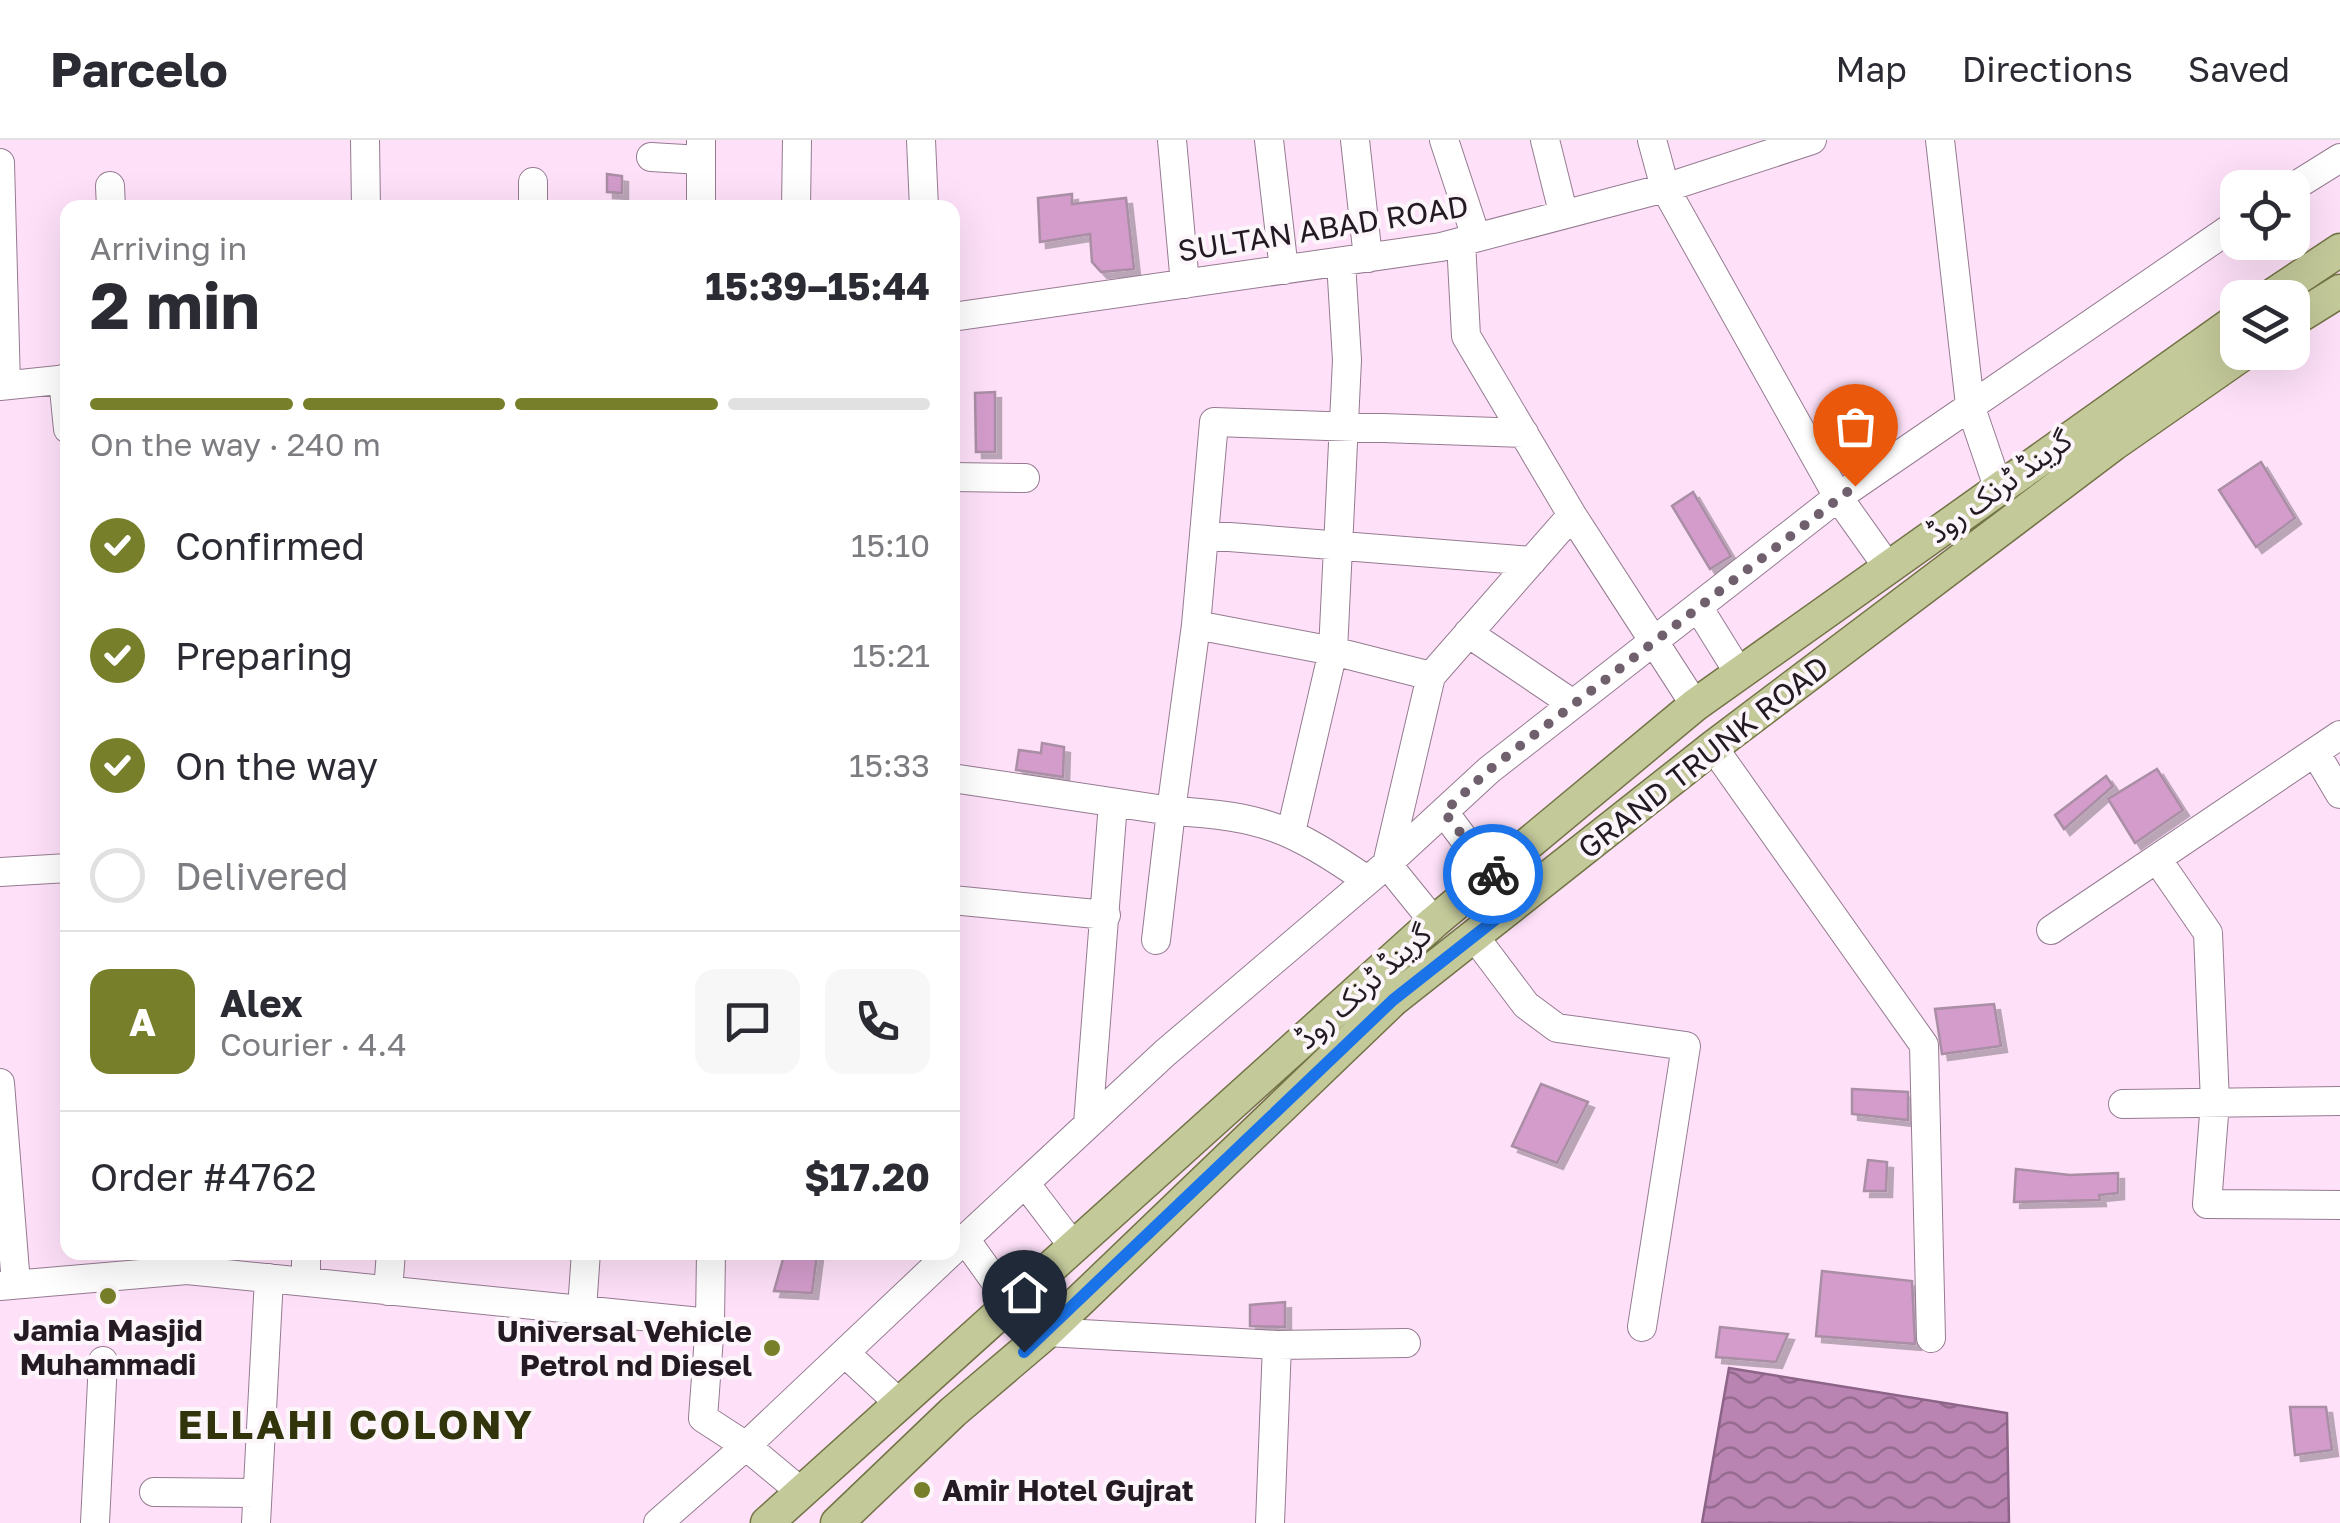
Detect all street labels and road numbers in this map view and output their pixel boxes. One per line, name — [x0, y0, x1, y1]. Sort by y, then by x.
street label: SULTAN ABAD ROAD — [1175, 187, 1471, 269]
street label: گرینڈ ٹرنک روڈ — [1920, 421, 2079, 550]
street label: GRAND TRUNK ROAD — [1571, 648, 1835, 866]
street label: گرینڈ ٹرنک روڈ — [1288, 915, 1439, 1056]

